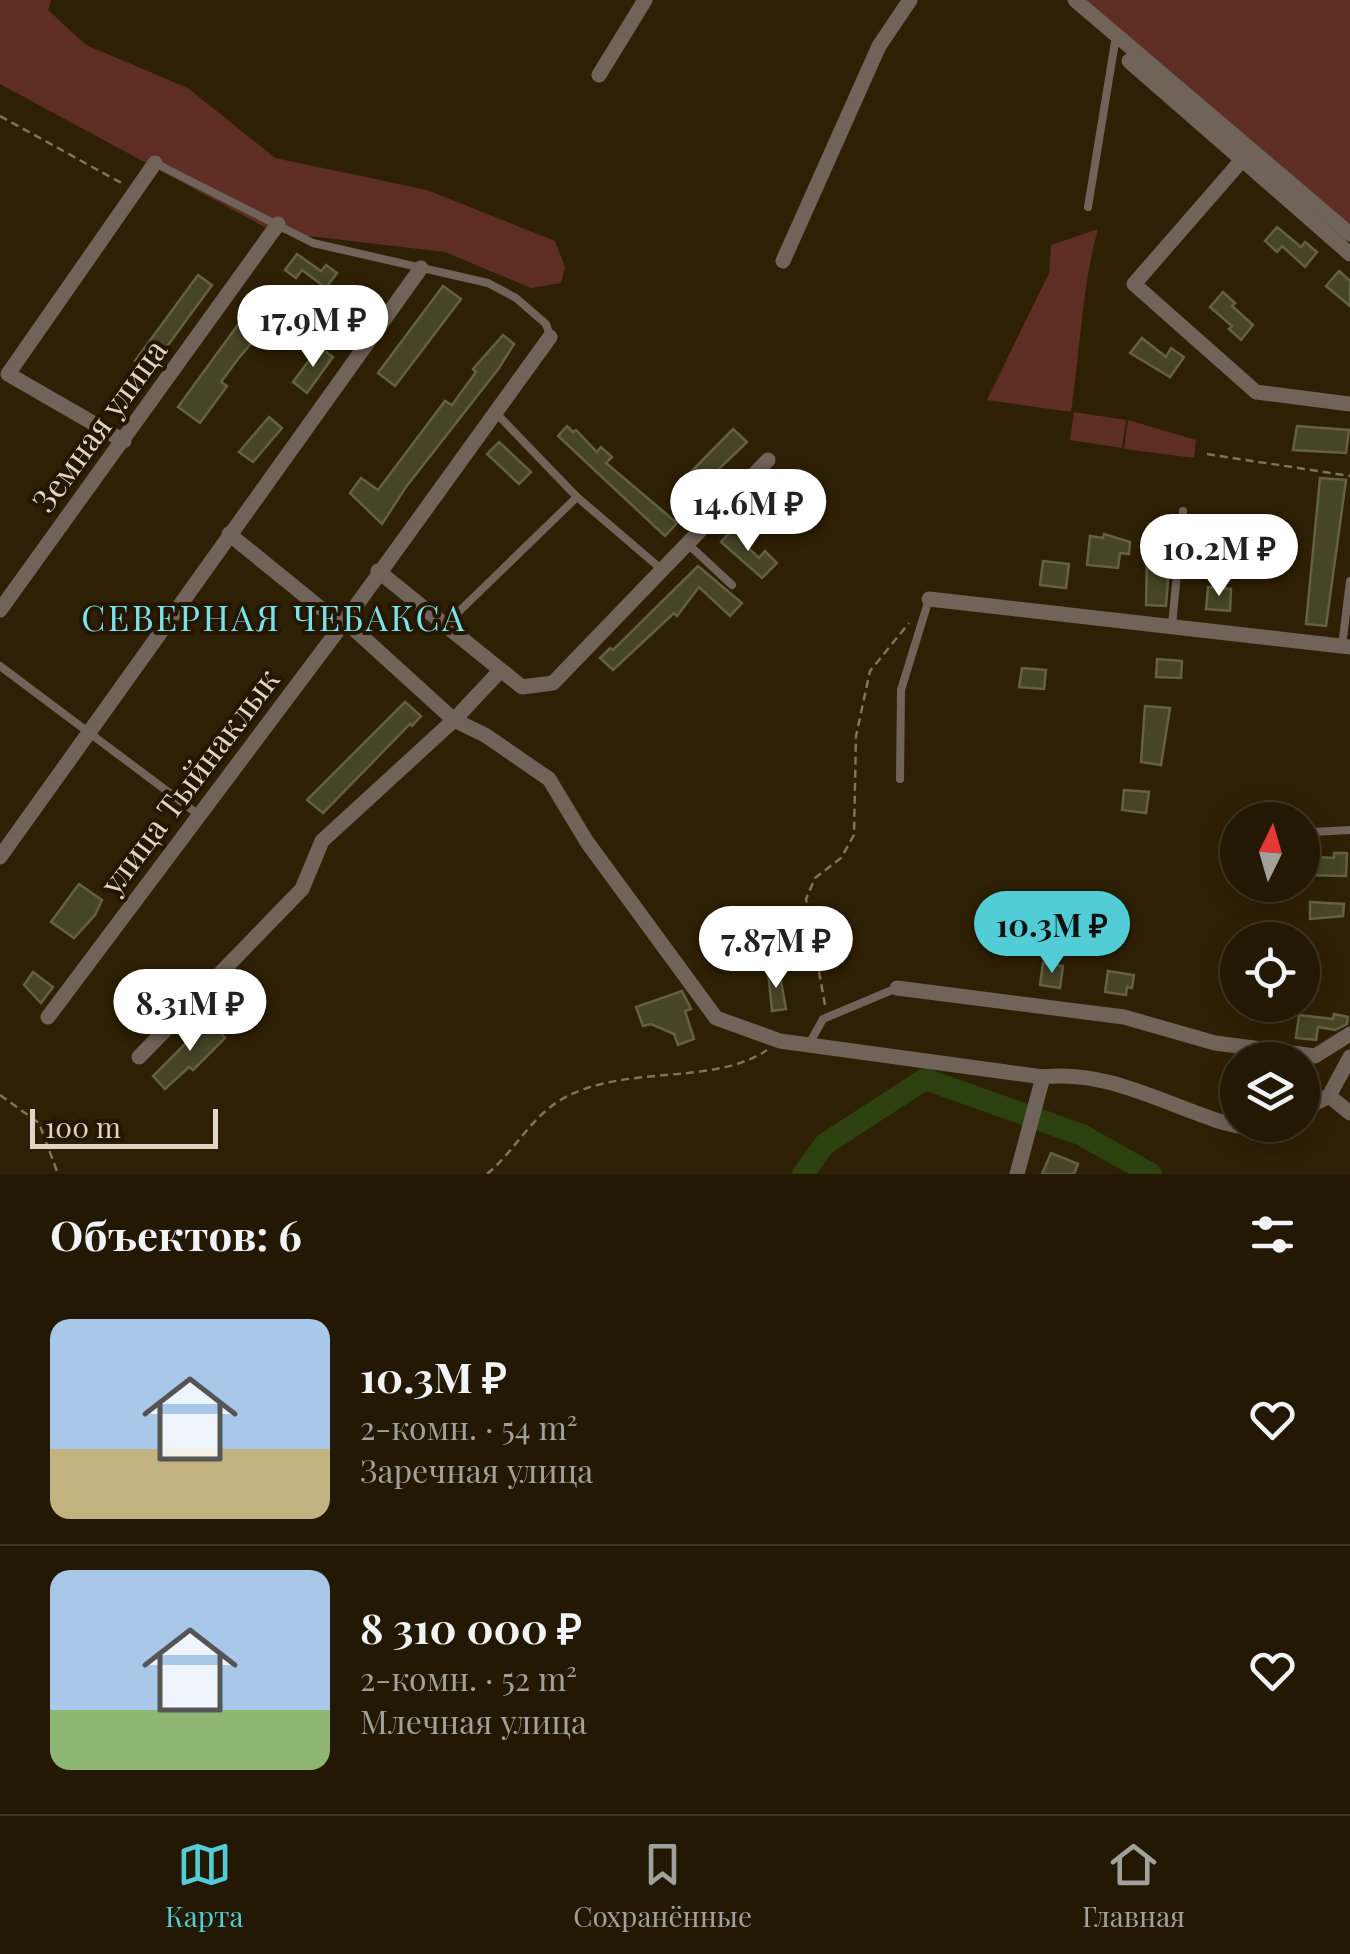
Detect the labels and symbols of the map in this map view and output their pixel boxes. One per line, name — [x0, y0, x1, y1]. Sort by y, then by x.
pin: 17.9M ₽ — [221, 285, 405, 370]
street label: Земная улица — [21, 330, 175, 519]
pin: 14.6M ₽ — [656, 469, 840, 554]
pin: 10.2M ₽ — [1127, 514, 1311, 599]
district label: СЕВЕРНАЯ ЧЕБАКСА — [81, 593, 467, 640]
street label: улица Тыйнаклык — [88, 659, 287, 903]
north arrow — [1220, 802, 1320, 902]
pin: 10.3M ₽ — [960, 891, 1144, 976]
pin: 7.87M ₽ — [684, 906, 868, 991]
pin: 8.31M ₽ — [98, 969, 282, 1054]
scale bar — [30, 1104, 218, 1148]

